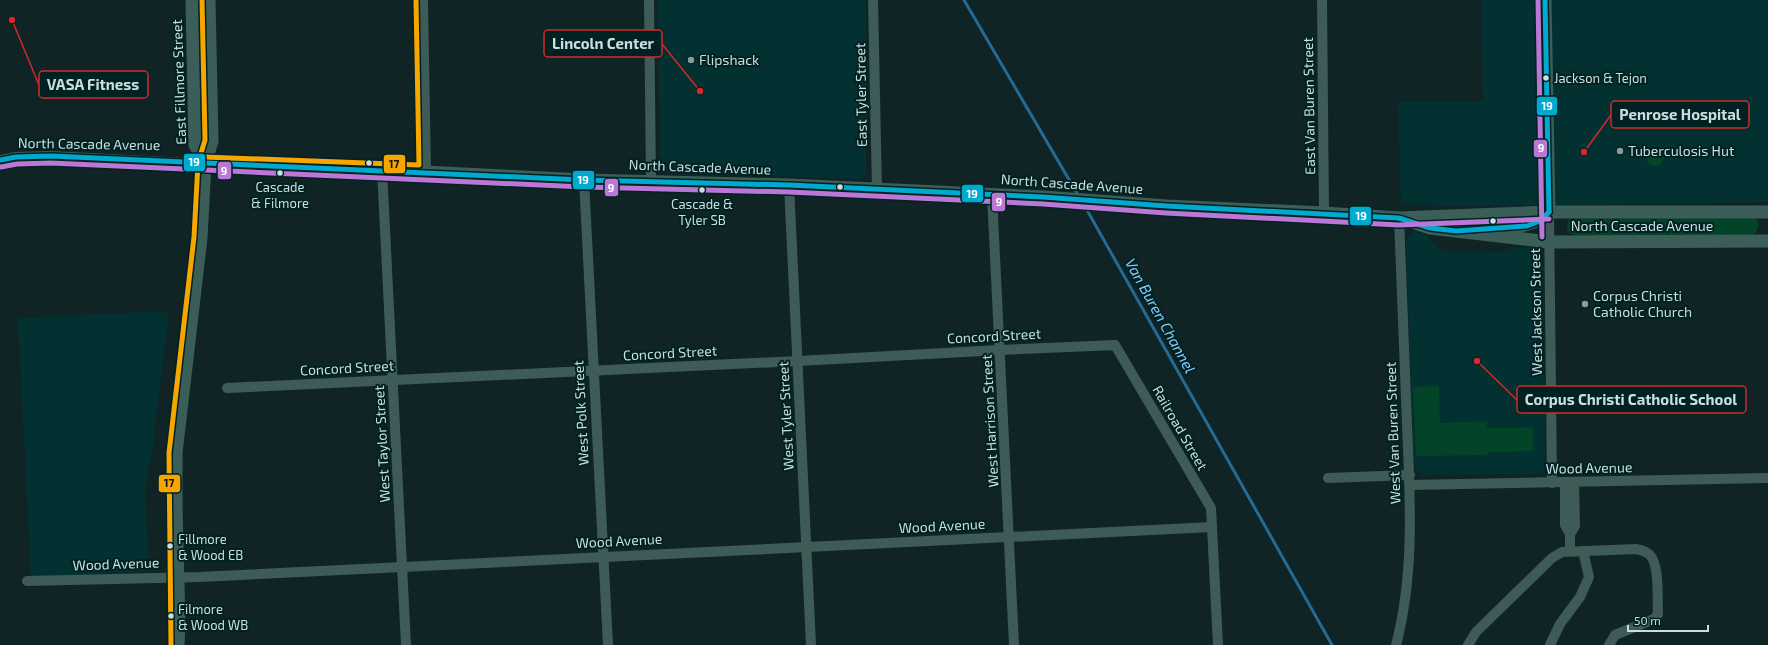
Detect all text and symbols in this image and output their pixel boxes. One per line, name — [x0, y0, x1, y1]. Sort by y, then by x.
street label: East Fillmore Street — [168, 19, 189, 145]
callout: Lincoln Center — [544, 30, 662, 57]
text: Lincoln Center — [552, 34, 655, 52]
street label: East Van Buren Street — [1299, 37, 1318, 175]
street label: East Tyler Street — [851, 43, 870, 147]
place label: Flipshack — [699, 51, 759, 68]
marker: Flipshack — [686, 55, 696, 65]
place label: Jackson & Tejon — [1554, 70, 1647, 86]
callout: VASA Fitness — [39, 71, 148, 98]
marker: Jackson & Tejon — [1541, 73, 1551, 83]
text: VASA Fitness — [47, 75, 139, 93]
line badge: 19 — [1536, 96, 1558, 116]
text: 19 — [1541, 99, 1553, 112]
callout: Penrose Hospital — [1611, 101, 1749, 128]
text: Penrose Hospital — [1619, 105, 1741, 123]
street label: North Cascade Avenue — [18, 134, 160, 153]
line badge: 9 — [1533, 139, 1548, 158]
text: 9 — [1538, 141, 1544, 154]
place label: Tuberculosis Hut — [1628, 142, 1734, 159]
marker: Tuberculosis Hut — [1615, 146, 1625, 156]
line badge: 19 — [183, 153, 206, 172]
line badge: 17 — [383, 154, 406, 174]
text: 19 — [188, 155, 200, 168]
street label: North Cascade Avenue — [628, 156, 772, 177]
text: 17 — [389, 157, 399, 170]
unlabelled marker — [364, 158, 374, 168]
line badge: 9 — [217, 161, 232, 180]
text: 9 — [221, 164, 227, 177]
marker: Cascade & Filmore — [275, 168, 285, 178]
line badge: 19 — [572, 170, 595, 190]
street label: North Cascade Avenue — [1000, 170, 1144, 197]
text: 19 — [577, 173, 589, 186]
line badge: 9 — [604, 178, 619, 197]
place label: Cascade & Filmore — [251, 179, 309, 211]
text: 9 — [608, 181, 614, 194]
unlabelled marker — [835, 182, 845, 192]
line badge: 19 — [961, 184, 984, 203]
marker: Cascade & Tyler SB — [697, 185, 707, 195]
text: 19 — [966, 187, 978, 200]
line badge: 9 — [991, 192, 1006, 212]
text: 9 — [996, 195, 1002, 208]
place label: Cascade & Tyler SB — [671, 196, 733, 228]
line badge: 19 — [1349, 206, 1372, 226]
text: 19 — [1355, 209, 1367, 222]
unlabelled marker — [1488, 216, 1498, 226]
street label: North Cascade Avenue — [1571, 217, 1713, 234]
street label: West Jackson Street — [1526, 248, 1545, 376]
water label: Van Buren Channel — [1122, 255, 1200, 376]
place label: Corpus Christi Catholic Church — [1593, 287, 1692, 320]
marker: Corpus Christi Catholic Church — [1580, 299, 1590, 309]
street label: Concord Street — [946, 325, 1041, 346]
street label: Concord Street — [622, 342, 717, 363]
street label: West Harrison Street — [978, 354, 1001, 488]
street label: Concord Street — [299, 357, 394, 378]
street label: West Polk Street — [569, 360, 592, 466]
street label: West Tyler Street — [774, 361, 797, 471]
street label: West Van Buren Street — [1382, 361, 1403, 505]
street label: Railroad Street — [1149, 382, 1212, 473]
street label: West Taylor Street — [370, 385, 393, 503]
callout: Corpus Christi Catholic School — [1517, 386, 1746, 413]
text: Corpus Christi Catholic School — [1525, 390, 1737, 408]
street label: Wood Avenue — [1546, 458, 1632, 477]
line badge: 17 — [158, 474, 181, 493]
text: 17 — [164, 476, 174, 489]
street label: Wood Avenue — [898, 515, 986, 536]
street label: Wood Avenue — [575, 530, 663, 551]
place label: Fillmore & Wood EB — [178, 531, 243, 563]
marker: Fillmore & Wood EB — [165, 541, 175, 551]
street label: Wood Avenue — [72, 553, 160, 574]
place label: Filmore & Wood WB — [178, 601, 248, 633]
scale bar — [1628, 607, 1708, 633]
marker: Filmore & Wood WB — [166, 611, 176, 621]
text: 50 m — [1634, 613, 1661, 627]

